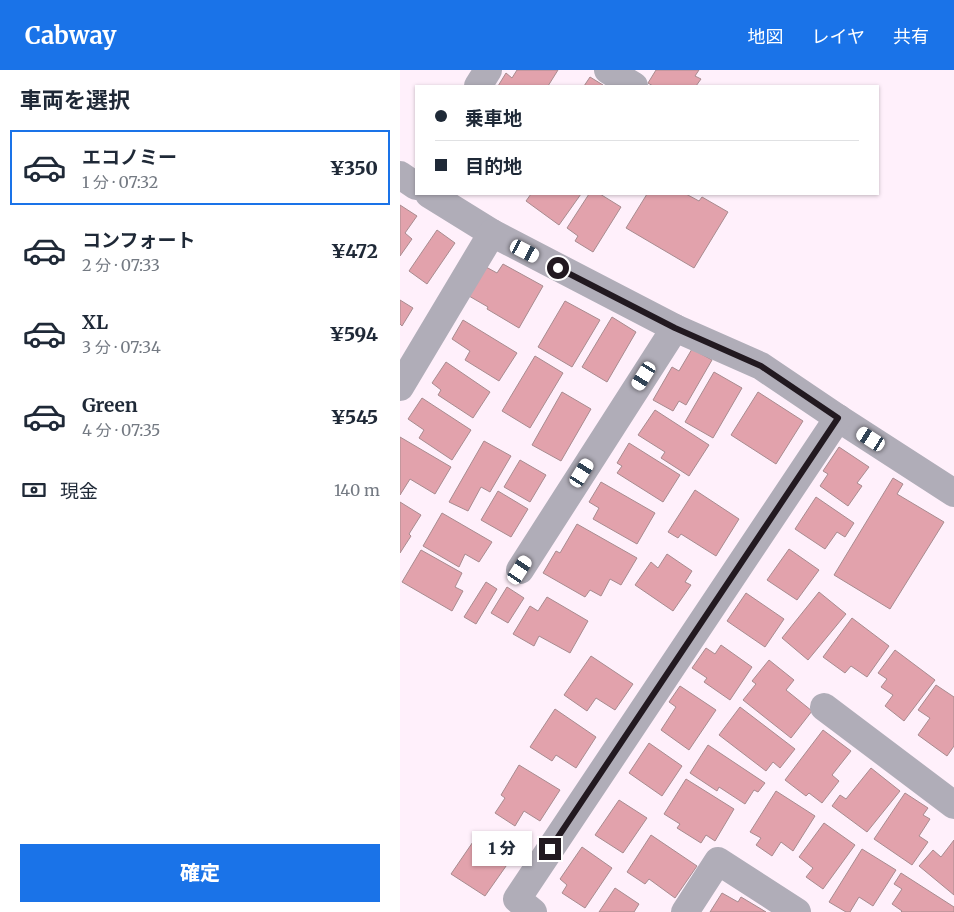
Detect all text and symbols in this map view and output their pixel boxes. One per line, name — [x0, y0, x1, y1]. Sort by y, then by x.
text: Cabway — [25, 20, 117, 51]
text: 地図 — [748, 25, 784, 48]
text: レイヤ — [812, 25, 865, 48]
text: 共有 — [893, 25, 929, 48]
text: 車両を選択 — [20, 86, 130, 114]
text: 乗車地 — [465, 106, 522, 130]
icon: car — [22, 145, 67, 190]
text: エコノミー — [82, 145, 177, 169]
text: 目的地 — [465, 154, 522, 178]
text: ¥350 — [329, 156, 378, 180]
text: 1 分 · 07:32 — [82, 172, 158, 192]
icon: car — [22, 228, 67, 273]
text: コンフォート — [82, 228, 195, 252]
car — [508, 238, 541, 264]
text: ¥472 — [331, 239, 378, 263]
text: 2 分 · 07:33 — [82, 255, 160, 275]
route start — [547, 257, 569, 279]
text: XL — [82, 310, 108, 334]
icon: car — [22, 311, 67, 356]
text: ¥594 — [329, 322, 378, 346]
text: 3 分 · 07:34 — [82, 337, 161, 357]
car — [629, 359, 658, 393]
text: Green — [82, 393, 138, 417]
icon: car — [22, 394, 67, 439]
text: ¥545 — [331, 405, 378, 429]
text: 4 分 · 07:35 — [82, 420, 160, 440]
car — [854, 425, 887, 453]
car — [567, 456, 596, 490]
icon: cash — [20, 476, 48, 504]
text: 現金 — [60, 479, 98, 503]
text: 140 m — [334, 480, 380, 500]
car — [505, 553, 534, 587]
callout: 1 分 — [472, 832, 532, 866]
text: 1 分 — [488, 838, 516, 858]
route end — [539, 838, 561, 860]
button: 確定 — [20, 844, 380, 902]

